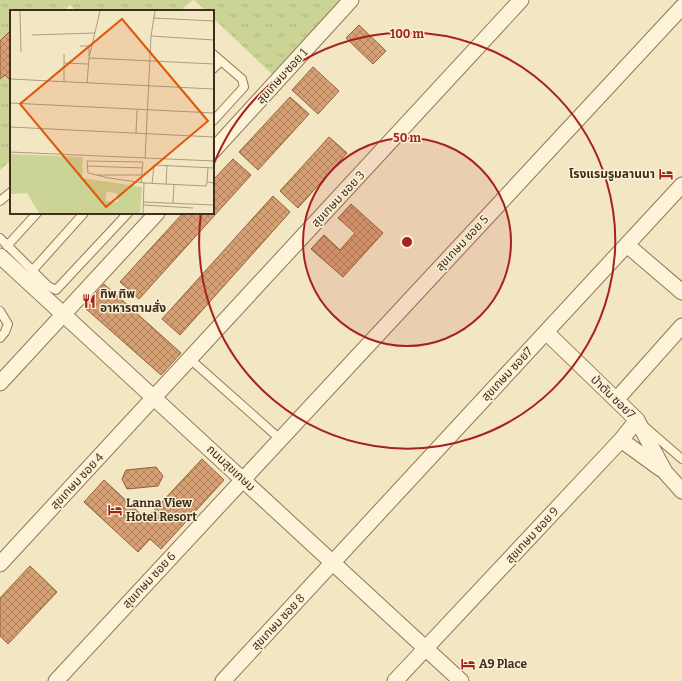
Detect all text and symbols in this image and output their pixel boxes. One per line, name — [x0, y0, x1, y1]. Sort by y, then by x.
inset map — [10, 10, 214, 214]
text: 100 m — [390, 27, 425, 41]
street label: สุขเกษม ซอย 1 — [254, 45, 311, 107]
text: 50 m — [393, 131, 421, 145]
hotel icon: โรงแรมรูมลานนา — [658, 166, 674, 182]
place label: โรงแรมรูมลานนา — [569, 167, 655, 182]
street label: สุขเกษม ซอย 3 — [308, 168, 368, 230]
street label: สุขเกษม ซอย 5 — [433, 212, 491, 274]
centre of rings — [400, 235, 414, 249]
place label: ทิพ ทิพ อาหารตามสั่ง — [100, 287, 166, 315]
restaurant icon: ทิพ ทิพ อาหารตามสั่ง — [81, 293, 97, 309]
street label: สุขเกษม ซอย7 — [479, 344, 535, 404]
street label: ป่าตัน ซอย7 — [588, 372, 638, 422]
street label: ถนนสุขเกษม — [204, 442, 258, 494]
street label: สุขเกษม ซอย 4 — [47, 450, 107, 512]
place label: Lanna View Hotel Resort — [126, 496, 197, 524]
hotel icon: Lanna View Hotel Resort — [107, 502, 123, 518]
street label: สุขเกษม ซอย 9 — [502, 504, 562, 566]
street label: สุขเกษม ซอย 6 — [119, 549, 179, 611]
street label: สุขเกษม ซอย 8 — [248, 591, 308, 653]
hotel icon: A9 Place — [460, 656, 476, 672]
place label: A9 Place — [479, 657, 527, 671]

